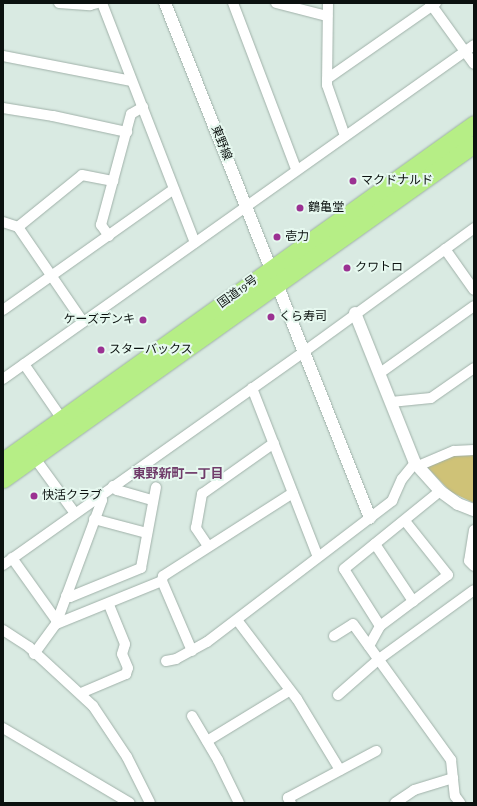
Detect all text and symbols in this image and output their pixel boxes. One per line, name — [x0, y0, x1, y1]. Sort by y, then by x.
street label: 東野線 — [208, 124, 234, 162]
place label: マクドナルド — [361, 174, 433, 188]
marker: マクドナルド — [348, 176, 358, 186]
place label: 鶴亀堂 — [308, 201, 344, 215]
marker: 鶴亀堂 — [295, 203, 305, 213]
place label: 壱力 — [285, 230, 309, 244]
marker: 壱力 — [272, 232, 282, 242]
place label: クワトロ — [355, 261, 403, 275]
marker: クワトロ — [342, 263, 352, 273]
street label: 国道19号 — [215, 273, 261, 311]
place label: くら寿司 — [279, 310, 327, 324]
marker: くら寿司 — [266, 312, 276, 322]
place label: ケーズデンキ — [63, 313, 135, 327]
marker: ケーズデンキ — [138, 315, 148, 325]
place label: スターバックス — [109, 343, 193, 357]
marker: スターバックス — [96, 345, 106, 355]
district label: 東野新町一丁目 — [133, 467, 223, 483]
place label: 快活クラブ — [42, 489, 102, 503]
marker: 快活クラブ — [29, 491, 39, 501]

